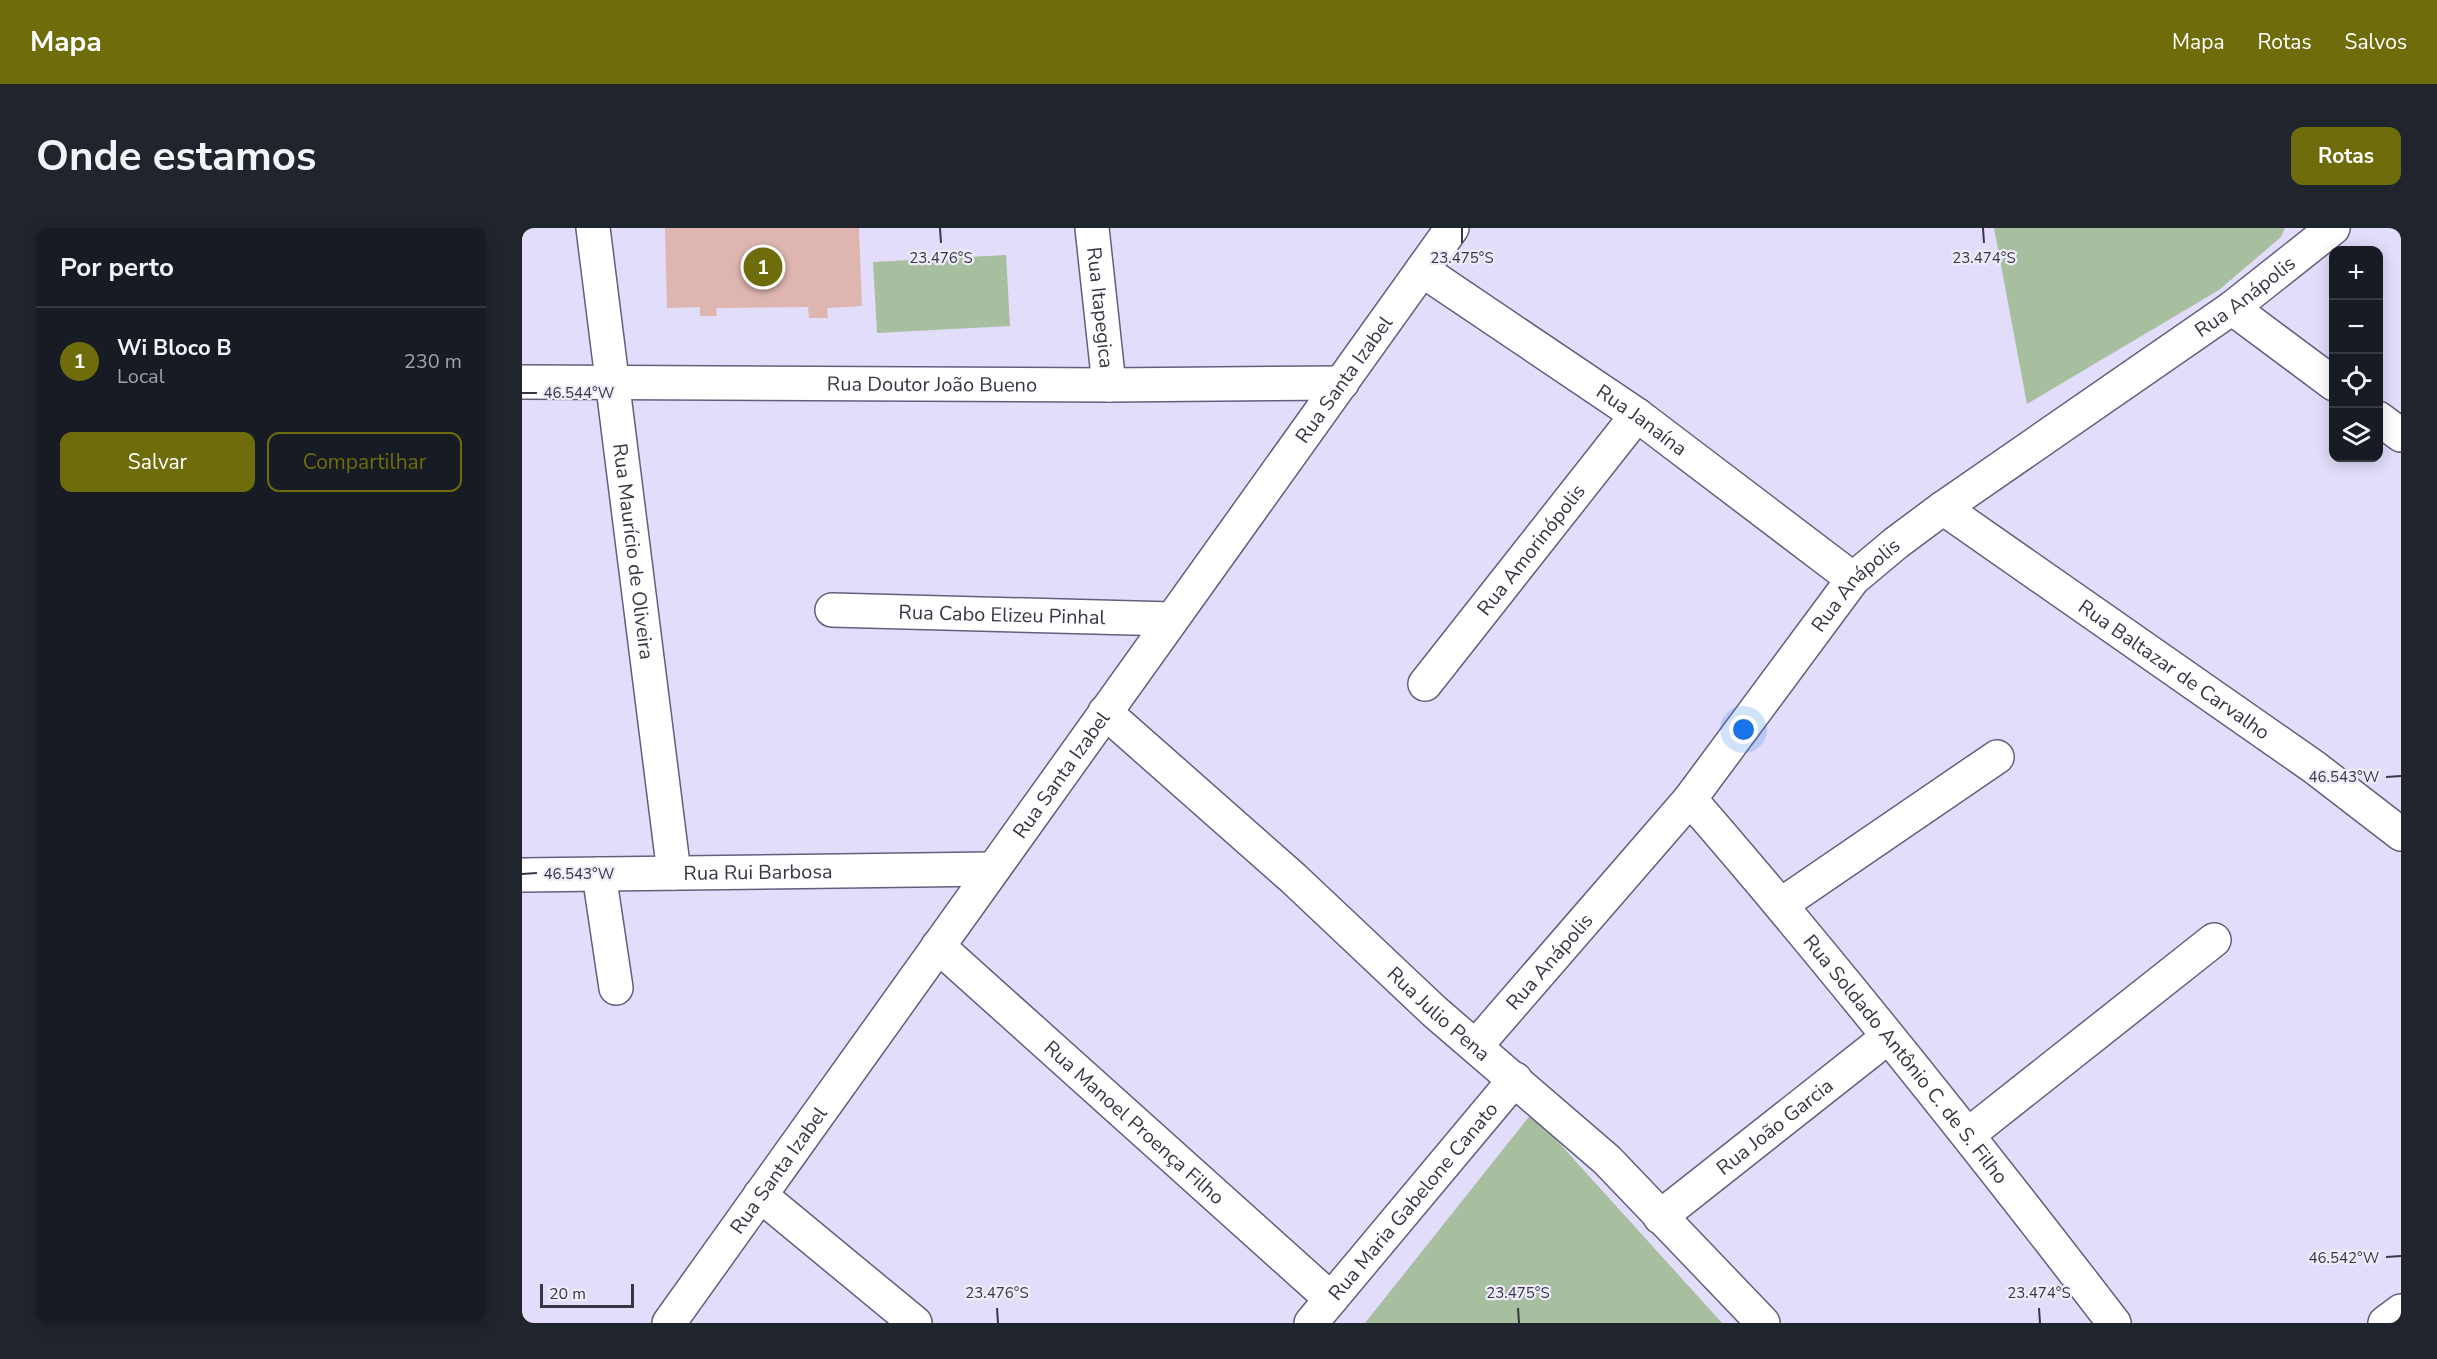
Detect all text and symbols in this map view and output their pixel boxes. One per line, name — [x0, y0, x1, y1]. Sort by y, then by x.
text: Mapa — [30, 23, 102, 61]
text: Mapa — [2172, 28, 2225, 56]
text: Rotas — [2258, 28, 2312, 56]
text: Salvos — [2345, 28, 2407, 56]
button: Rotas — [2291, 127, 2401, 185]
text: Onde estamos — [36, 128, 317, 185]
pin: 1 — [744, 244, 782, 290]
street label: Rua Itapegica — [1080, 246, 1120, 369]
map controls — [2329, 246, 2383, 462]
button: + — [2329, 246, 2383, 300]
text: 23.476°S — [909, 248, 973, 268]
text: 23.475°S — [1430, 248, 1494, 268]
text: 23.474°S — [1952, 248, 2016, 268]
text: Por perto — [60, 250, 174, 285]
street label: Rua Anápolis — [2189, 250, 2301, 344]
button: − — [2329, 300, 2383, 354]
street label: Rua Santa Izabel — [1289, 311, 1399, 449]
text: Wi Bloco B — [117, 333, 232, 363]
text: 1 — [74, 348, 86, 375]
text: 230 m — [404, 348, 462, 375]
button: locate — [2329, 354, 2383, 408]
text: Local — [117, 363, 165, 390]
street label: Rua Doutor João Bueno — [827, 371, 1037, 399]
street label: Rua Janaína — [1591, 378, 1692, 462]
text: 46.544°W — [544, 383, 615, 403]
button: layers — [2329, 408, 2383, 462]
button: Salvar — [60, 432, 255, 492]
button: Compartilhar — [267, 432, 462, 492]
street label: Rua Maurício de Oliveira — [606, 442, 660, 661]
street label: Rua Amorinópolis — [1471, 479, 1592, 621]
street label: Rua Anápolis — [1805, 532, 1906, 638]
street label: Rua Baltazar de Carvalho — [2073, 593, 2275, 746]
street label: Rua Cabo Elizeu Pinhal — [898, 599, 1106, 631]
street label: Rua Santa Izabel — [1007, 706, 1116, 844]
your location — [1729, 715, 1758, 744]
text: 46.543°W — [2309, 767, 2380, 787]
street label: Rua Rui Barbosa — [683, 858, 833, 887]
text: 46.543°W — [544, 864, 615, 884]
street label: Rua Anápolis — [1500, 908, 1599, 1016]
street label: Rua Soldado Antônio C. de S. Filho — [1797, 929, 2014, 1190]
street label: Rua Julio Pena — [1381, 961, 1496, 1068]
street label: Rua Manoel Proença Filho — [1038, 1035, 1230, 1211]
street label: Rua João Garcia — [1711, 1072, 1839, 1181]
street label: Rua Maria Gabelone Canato — [1323, 1096, 1504, 1306]
street label: Rua Santa Izabel — [724, 1101, 834, 1239]
text: 46.542°W — [2309, 1248, 2380, 1268]
scale bar — [540, 1281, 634, 1308]
text: 20 m — [549, 1283, 586, 1305]
text: 23.476°S — [965, 1283, 1029, 1303]
text: 23.475°S — [1486, 1283, 1550, 1303]
text: 23.474°S — [2007, 1283, 2071, 1303]

